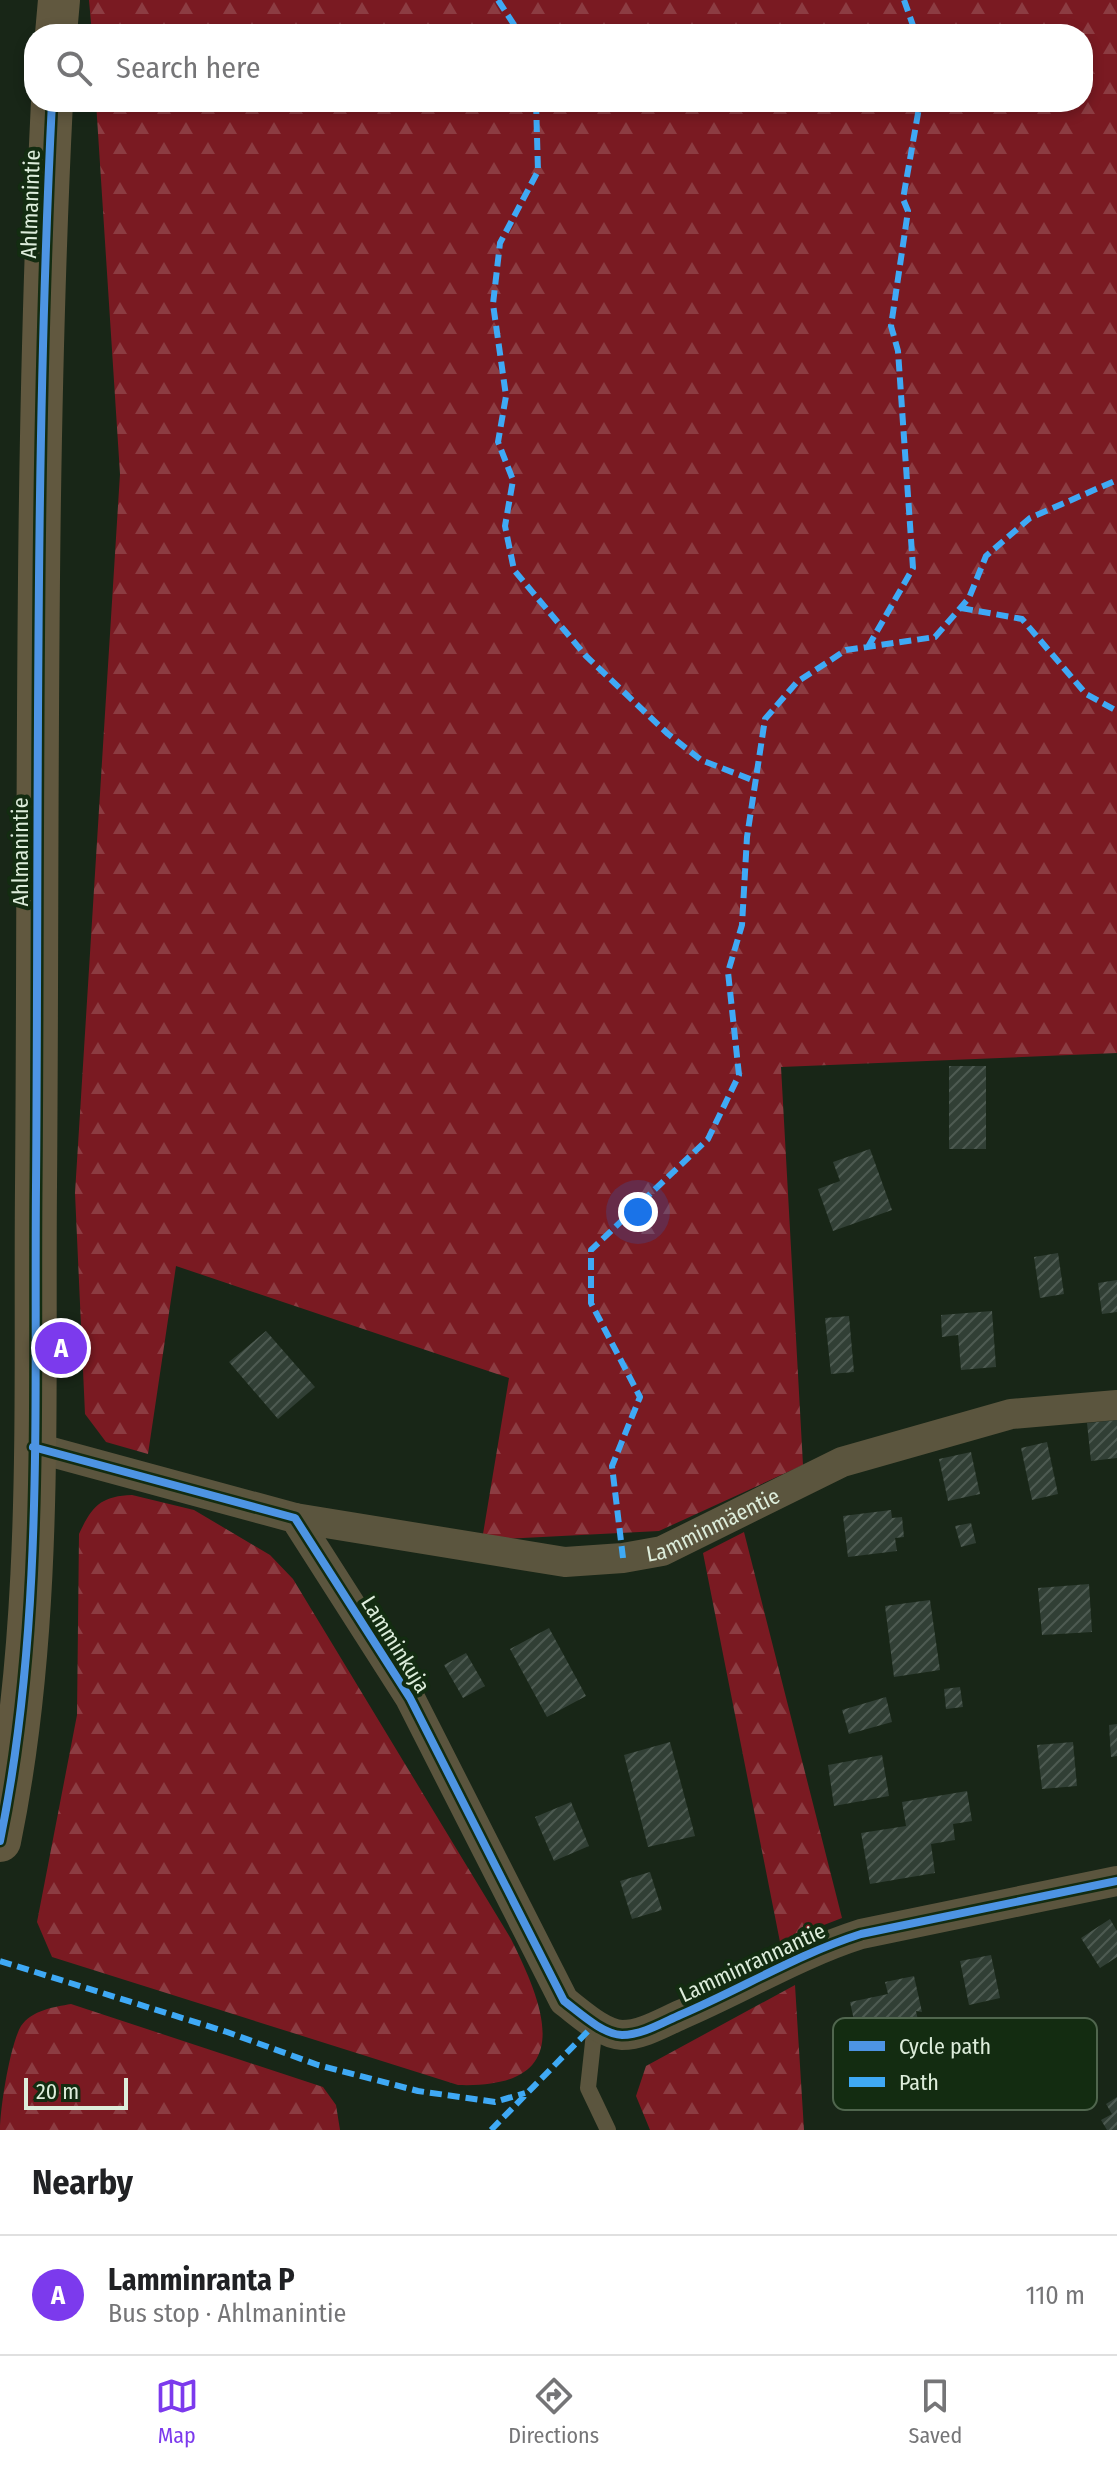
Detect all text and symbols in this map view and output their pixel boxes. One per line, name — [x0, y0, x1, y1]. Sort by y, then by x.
search box — [24, 24, 1093, 112]
icon: search — [52, 46, 96, 90]
text: Search here — [116, 50, 261, 86]
street label: Ahlmanintie — [15, 149, 46, 259]
street label: Ahlmanintie — [7, 797, 34, 907]
your location — [618, 1192, 658, 1232]
pin: A — [35, 1318, 87, 1378]
street label: Lamminmäentie — [644, 1482, 784, 1568]
street label: Lamminkuja — [355, 1591, 436, 1698]
street label: Lamminrannantie — [675, 1917, 830, 2008]
legend — [833, 2018, 1097, 2110]
text: Cycle path — [899, 2033, 991, 2060]
text: Path — [899, 2069, 939, 2096]
scale bar — [24, 2074, 128, 2110]
text: 20 m — [36, 2078, 79, 2105]
text: Nearby — [32, 2162, 133, 2203]
text: Lamminranta P — [108, 2262, 294, 2298]
text: A — [51, 2280, 65, 2311]
text: 110 m — [1025, 2280, 1085, 2311]
text: Bus stop · Ahlmanintie — [108, 2298, 346, 2329]
tab: Map — [155, 2374, 199, 2449]
tab: Directions — [508, 2374, 599, 2449]
tab: Saved — [909, 2374, 962, 2449]

